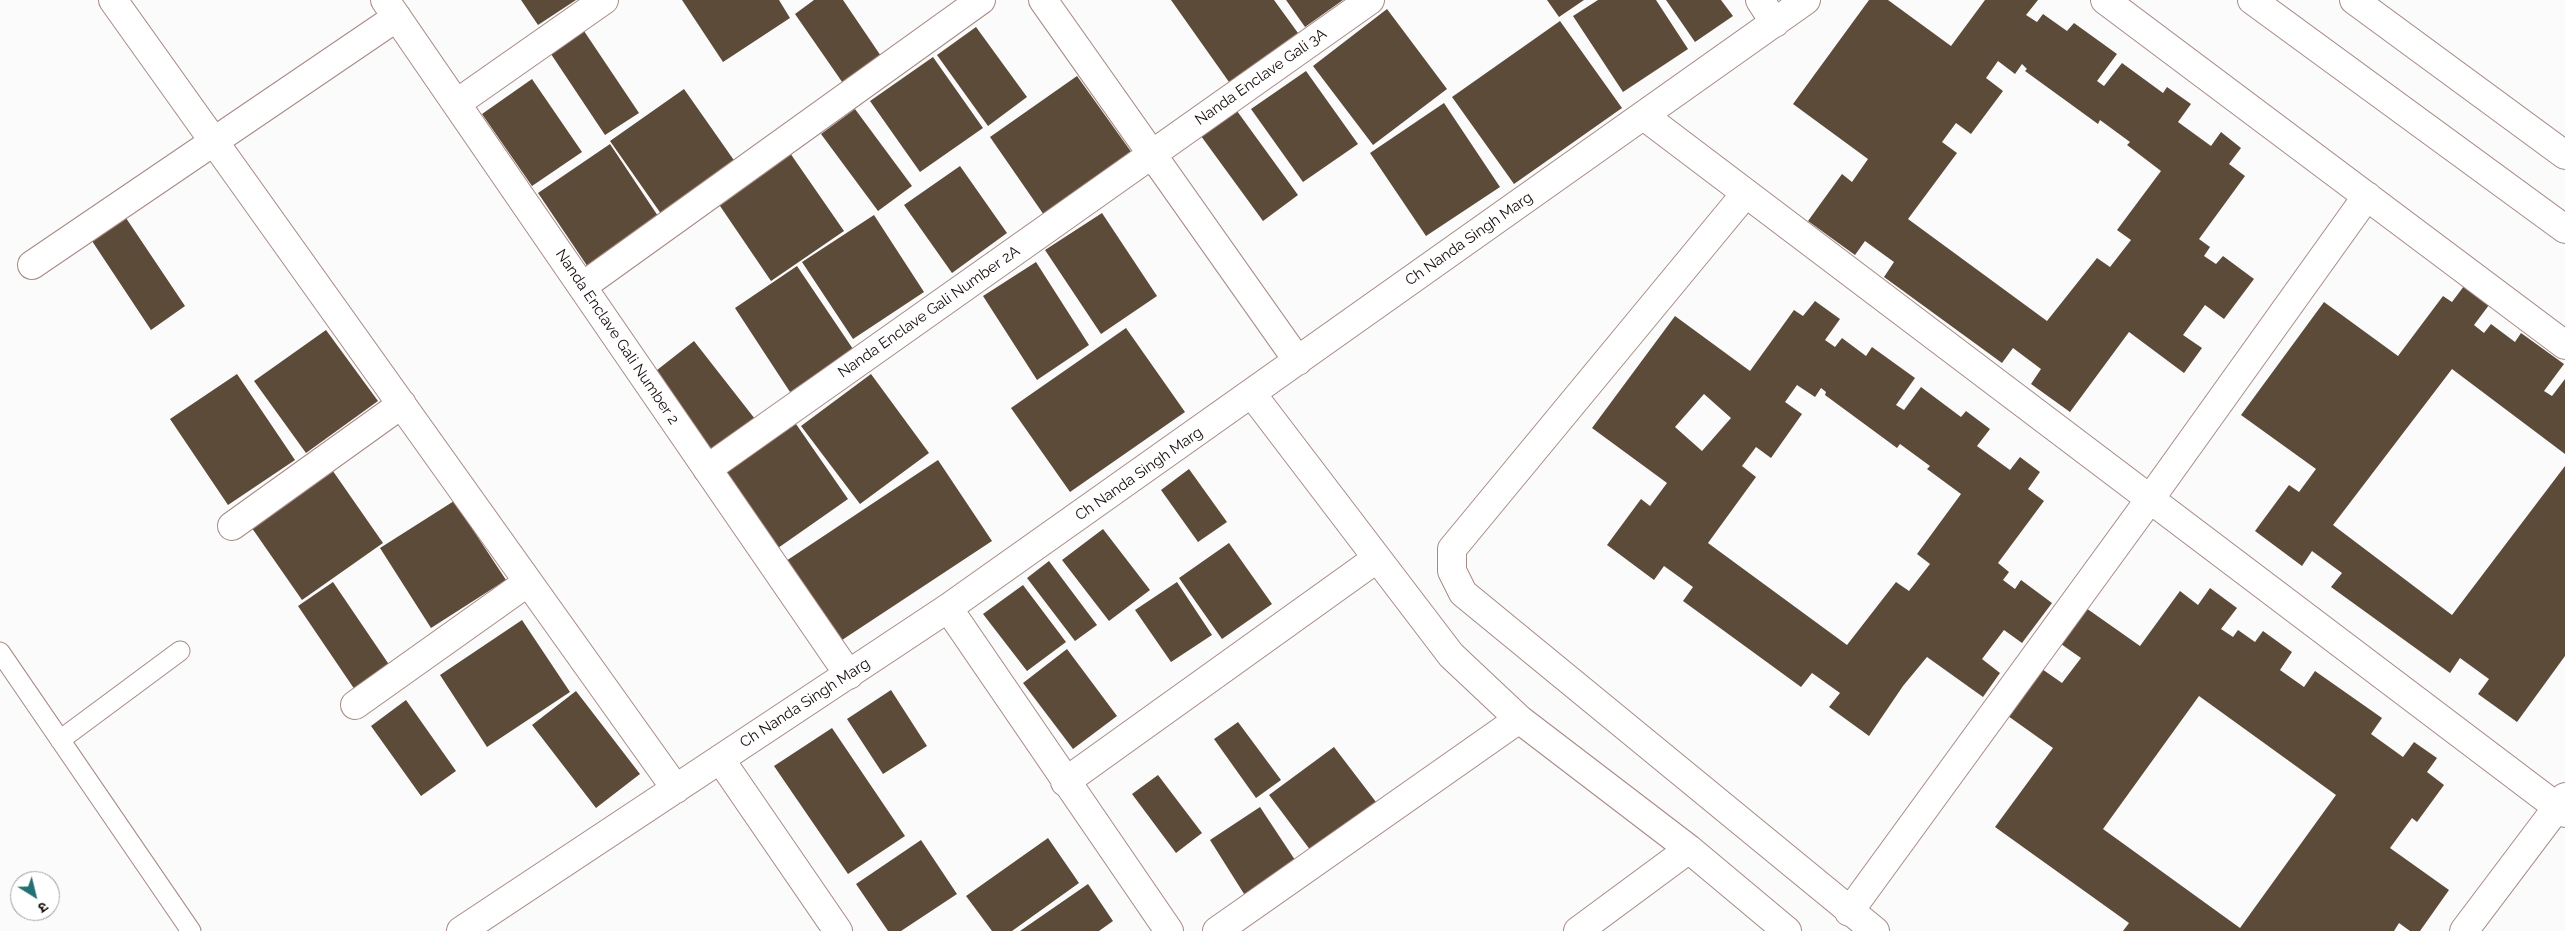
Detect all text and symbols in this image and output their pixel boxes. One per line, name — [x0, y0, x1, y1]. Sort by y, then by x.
street label: Nanda Enclave Gali 3A — [1192, 25, 1330, 129]
street label: Ch Nanda Singh Marg — [1402, 188, 1536, 290]
street label: Nanda Enclave Gali Number 2A — [835, 242, 1023, 382]
street label: Nanda Enclave Gali Number 2 — [552, 246, 682, 428]
street label: Ch Nanda Singh Marg — [1072, 423, 1206, 525]
street label: Ch Nanda Singh Marg — [737, 654, 873, 752]
north arrow — [10, 871, 60, 921]
text: उ — [35, 898, 51, 916]

